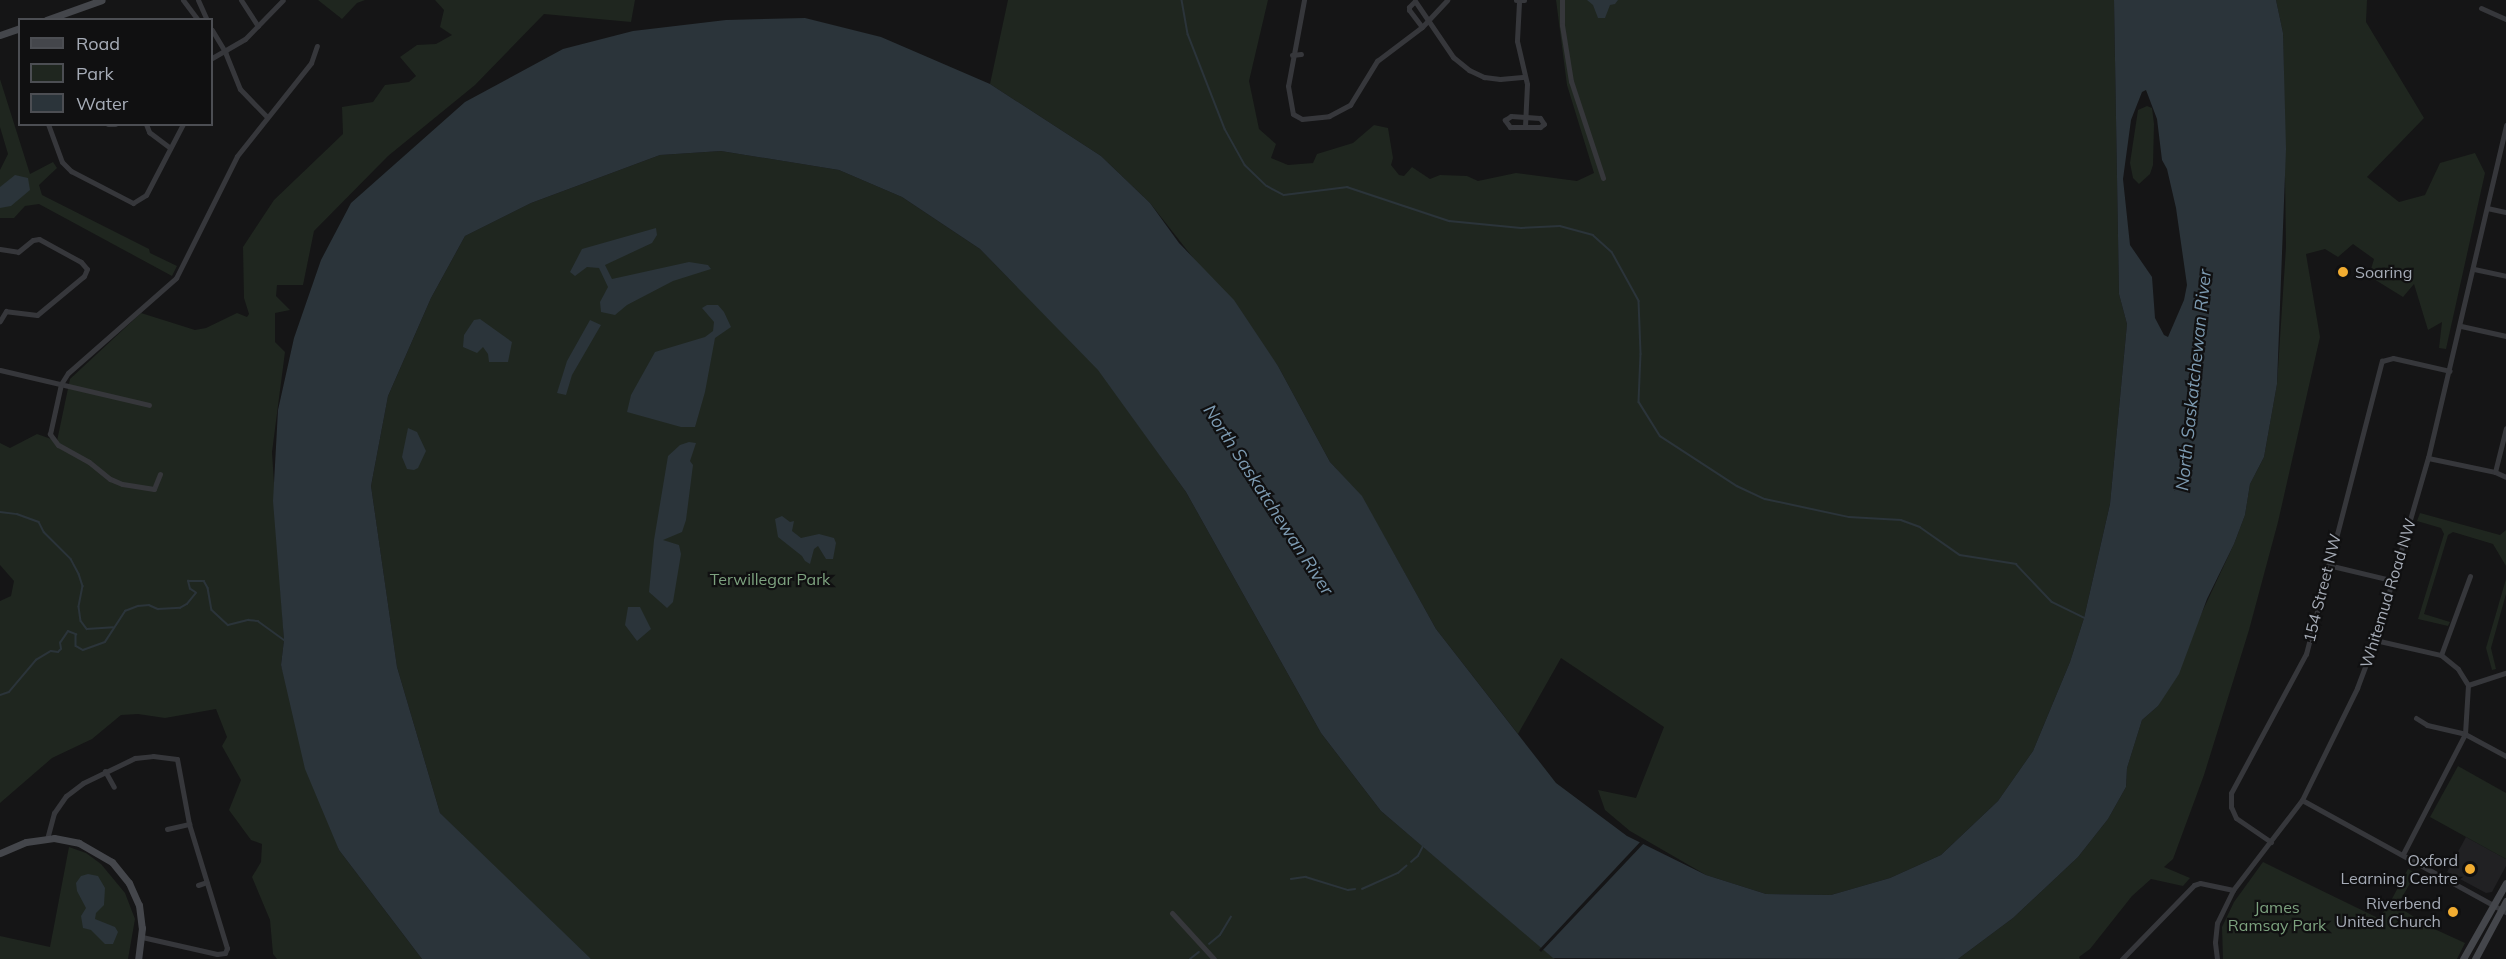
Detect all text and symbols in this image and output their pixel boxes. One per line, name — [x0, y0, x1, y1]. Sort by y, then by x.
legend — [18, 18, 213, 126]
text: Road — [76, 32, 120, 55]
text: Park — [76, 62, 114, 85]
text: Water — [76, 92, 128, 115]
place label: Soaring — [2355, 262, 2412, 282]
marker: Soaring — [2336, 265, 2350, 279]
water label: North Saskatchewan River — [2172, 268, 2216, 492]
water label: North Saskatchewan River — [1198, 401, 1338, 599]
street label: Whitemud Road NW — [2356, 516, 2420, 670]
street label: 154 Street NW — [2299, 532, 2345, 644]
park label: Terwillegar Park — [710, 569, 830, 589]
place label: Oxford Learning Centre — [2340, 850, 2458, 888]
marker: Oxford Learning Centre — [2463, 862, 2477, 876]
place label: Riverbend United Church — [2336, 893, 2441, 931]
park label: James Ramsay Park — [2228, 897, 2326, 935]
marker: Riverbend United Church — [2446, 905, 2460, 919]

